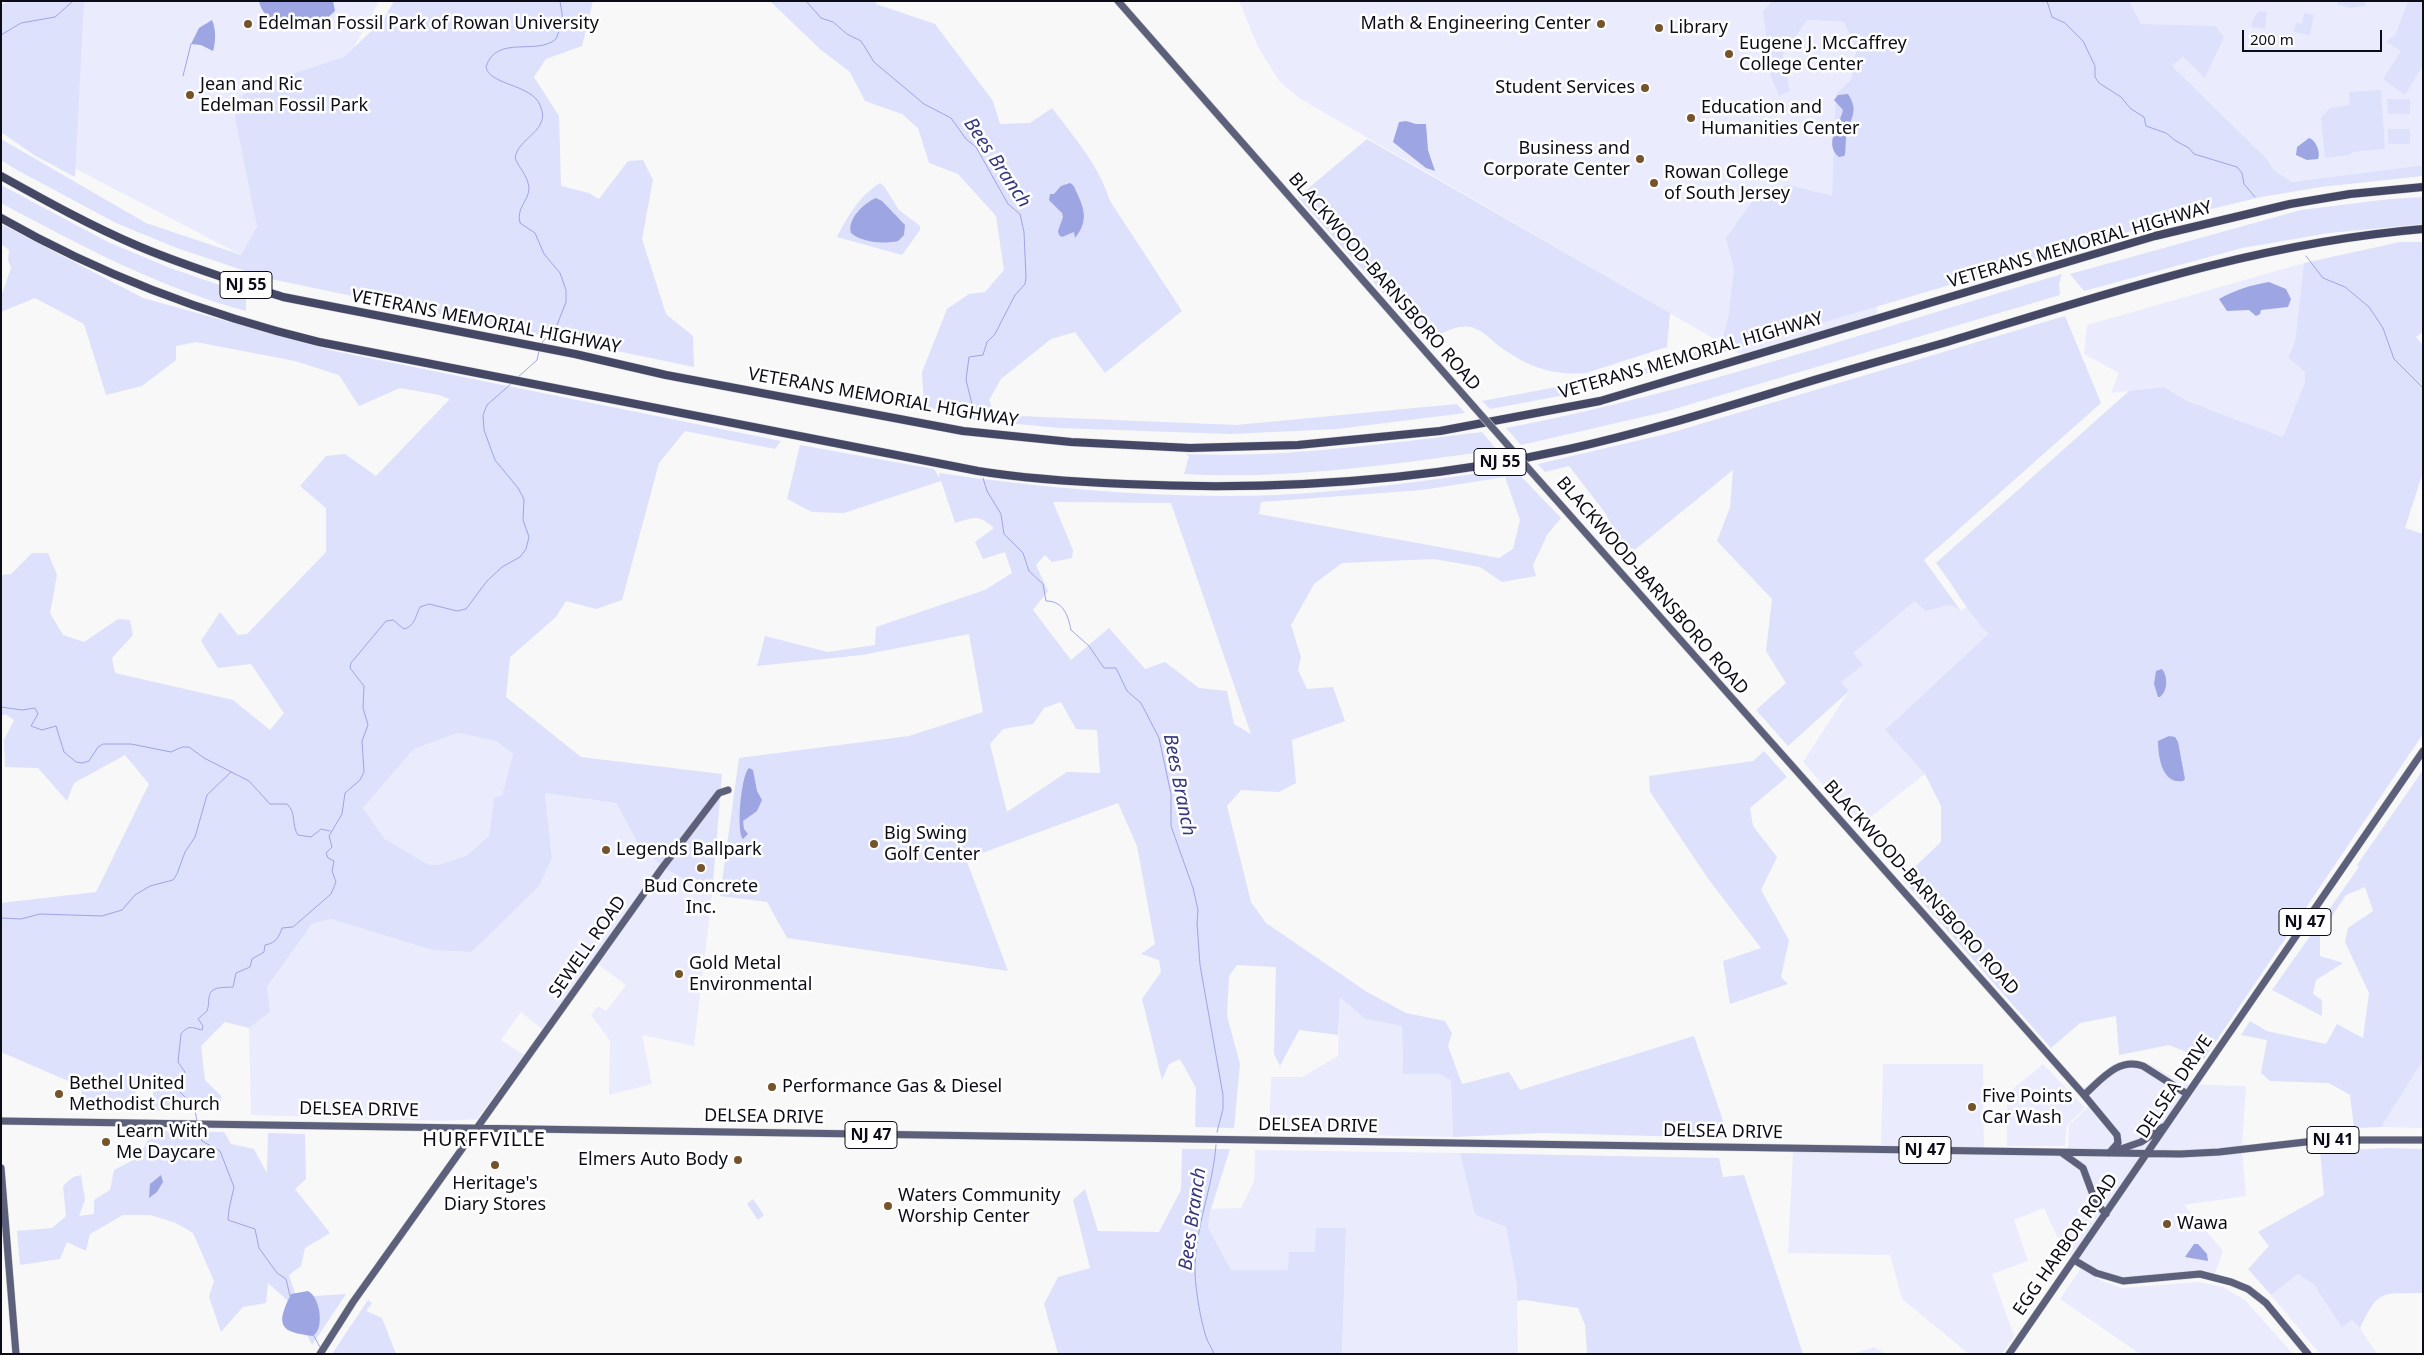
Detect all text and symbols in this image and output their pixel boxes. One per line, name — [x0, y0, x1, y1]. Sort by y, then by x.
place label: Edelman Fossil Park of Rowan University — [258, 13, 599, 35]
place label: Math & Engineering Center — [1360, 13, 1591, 35]
place label: Library — [1669, 17, 1728, 39]
marker: Edelman Fossil Park of Rowan University — [242, 18, 254, 30]
marker: Math & Engineering Center — [1595, 18, 1607, 30]
scale bar — [2244, 20, 2384, 52]
marker: Library — [1653, 22, 1665, 34]
text: 200 m — [2250, 29, 2294, 49]
place label: Eugene J. McCaffrey College Center — [1739, 33, 1907, 76]
marker: Eugene J. McCaffrey College Center — [1723, 48, 1735, 60]
place label: Jean and Ric Edelman Fossil Park — [200, 74, 368, 116]
place label: Student Services — [1495, 77, 1635, 99]
marker: Student Services — [1639, 82, 1651, 94]
marker: Jean and Ric Edelman Fossil Park — [184, 89, 196, 101]
place label: Education and Humanities Center — [1701, 97, 1859, 140]
marker: Education and Humanities Center — [1685, 112, 1697, 124]
water label: Bees Branch — [959, 114, 1035, 212]
place label: Business and Corporate Center — [1483, 138, 1630, 180]
marker: Business and Corporate Center — [1634, 153, 1646, 165]
place label: Rowan College of South Jersey — [1664, 162, 1790, 204]
street label: BLACKWOOD-BARNSBORO ROAD — [1283, 169, 1485, 395]
marker: Rowan College of South Jersey — [1648, 177, 1660, 189]
street label: VETERANS MEMORIAL HIGHWAY — [1945, 197, 2215, 293]
road number: NJ 55 — [220, 272, 272, 298]
street label: VETERANS MEMORIAL HIGHWAY — [350, 285, 622, 359]
street label: VETERANS MEMORIAL HIGHWAY — [1556, 308, 1826, 404]
street label: VETERANS MEMORIAL HIGHWAY — [746, 364, 1020, 432]
road number: NJ 55 — [1474, 448, 1526, 476]
street label: BLACKWOOD-BARNSBORO ROAD — [1551, 473, 1753, 699]
water label: Bees Branch — [1158, 732, 1200, 838]
street label: BLACKWOOD-BARNSBORO ROAD — [1819, 776, 2023, 1000]
place label: Big Swing Golf Center — [884, 823, 980, 866]
marker: Big Swing Golf Center — [868, 838, 880, 850]
place label: Legends Ballpark — [616, 839, 762, 861]
marker: Legends Ballpark — [600, 844, 612, 856]
marker: Bud Concrete Inc. — [695, 862, 707, 874]
place label: Bud Concrete Inc. — [644, 876, 758, 919]
street label: SEWELL ROAD — [545, 892, 631, 1002]
road number: NJ 47 — [2279, 909, 2331, 936]
place label: Gold Metal Environmental — [689, 953, 812, 996]
marker: Gold Metal Environmental — [673, 968, 685, 980]
street label: DELSEA DRIVE — [2133, 1031, 2217, 1143]
place label: Bethel United Methodist Church — [69, 1073, 220, 1116]
place label: Performance Gas & Diesel — [782, 1076, 1002, 1098]
marker: Performance Gas & Diesel — [766, 1081, 778, 1093]
place label: Five Points Car Wash — [1982, 1086, 2073, 1128]
marker: Bethel United Methodist Church — [53, 1088, 65, 1100]
street label: DELSEA DRIVE — [299, 1098, 419, 1122]
marker: Five Points Car Wash — [1966, 1101, 1978, 1113]
street label: DELSEA DRIVE — [704, 1105, 824, 1129]
street label: DELSEA DRIVE — [1258, 1114, 1378, 1138]
street label: DELSEA DRIVE — [1663, 1120, 1783, 1144]
place label: Learn With Me Daycare — [116, 1121, 216, 1164]
road number: NJ 47 — [845, 1122, 897, 1148]
road number: NJ 41 — [2307, 1126, 2359, 1154]
district label: HURFFVILLE — [421, 1128, 547, 1152]
marker: Learn With Me Daycare — [100, 1136, 112, 1148]
road number: NJ 47 — [1899, 1136, 1951, 1164]
place label: Elmers Auto Body — [578, 1149, 728, 1171]
marker: Elmers Auto Body — [732, 1154, 744, 1166]
marker: Heritage's Diary Stores — [489, 1159, 501, 1171]
water label: Bees Branch — [1175, 1166, 1211, 1272]
street label: EGG HARBOR ROAD — [2009, 1170, 2123, 1320]
place label: Heritage's Diary Stores — [444, 1173, 546, 1216]
place label: Waters Community Worship Center — [898, 1185, 1060, 1228]
marker: Waters Community Worship Center — [882, 1200, 894, 1212]
place label: Wawa — [2177, 1213, 2228, 1235]
marker: Wawa — [2161, 1218, 2173, 1230]

